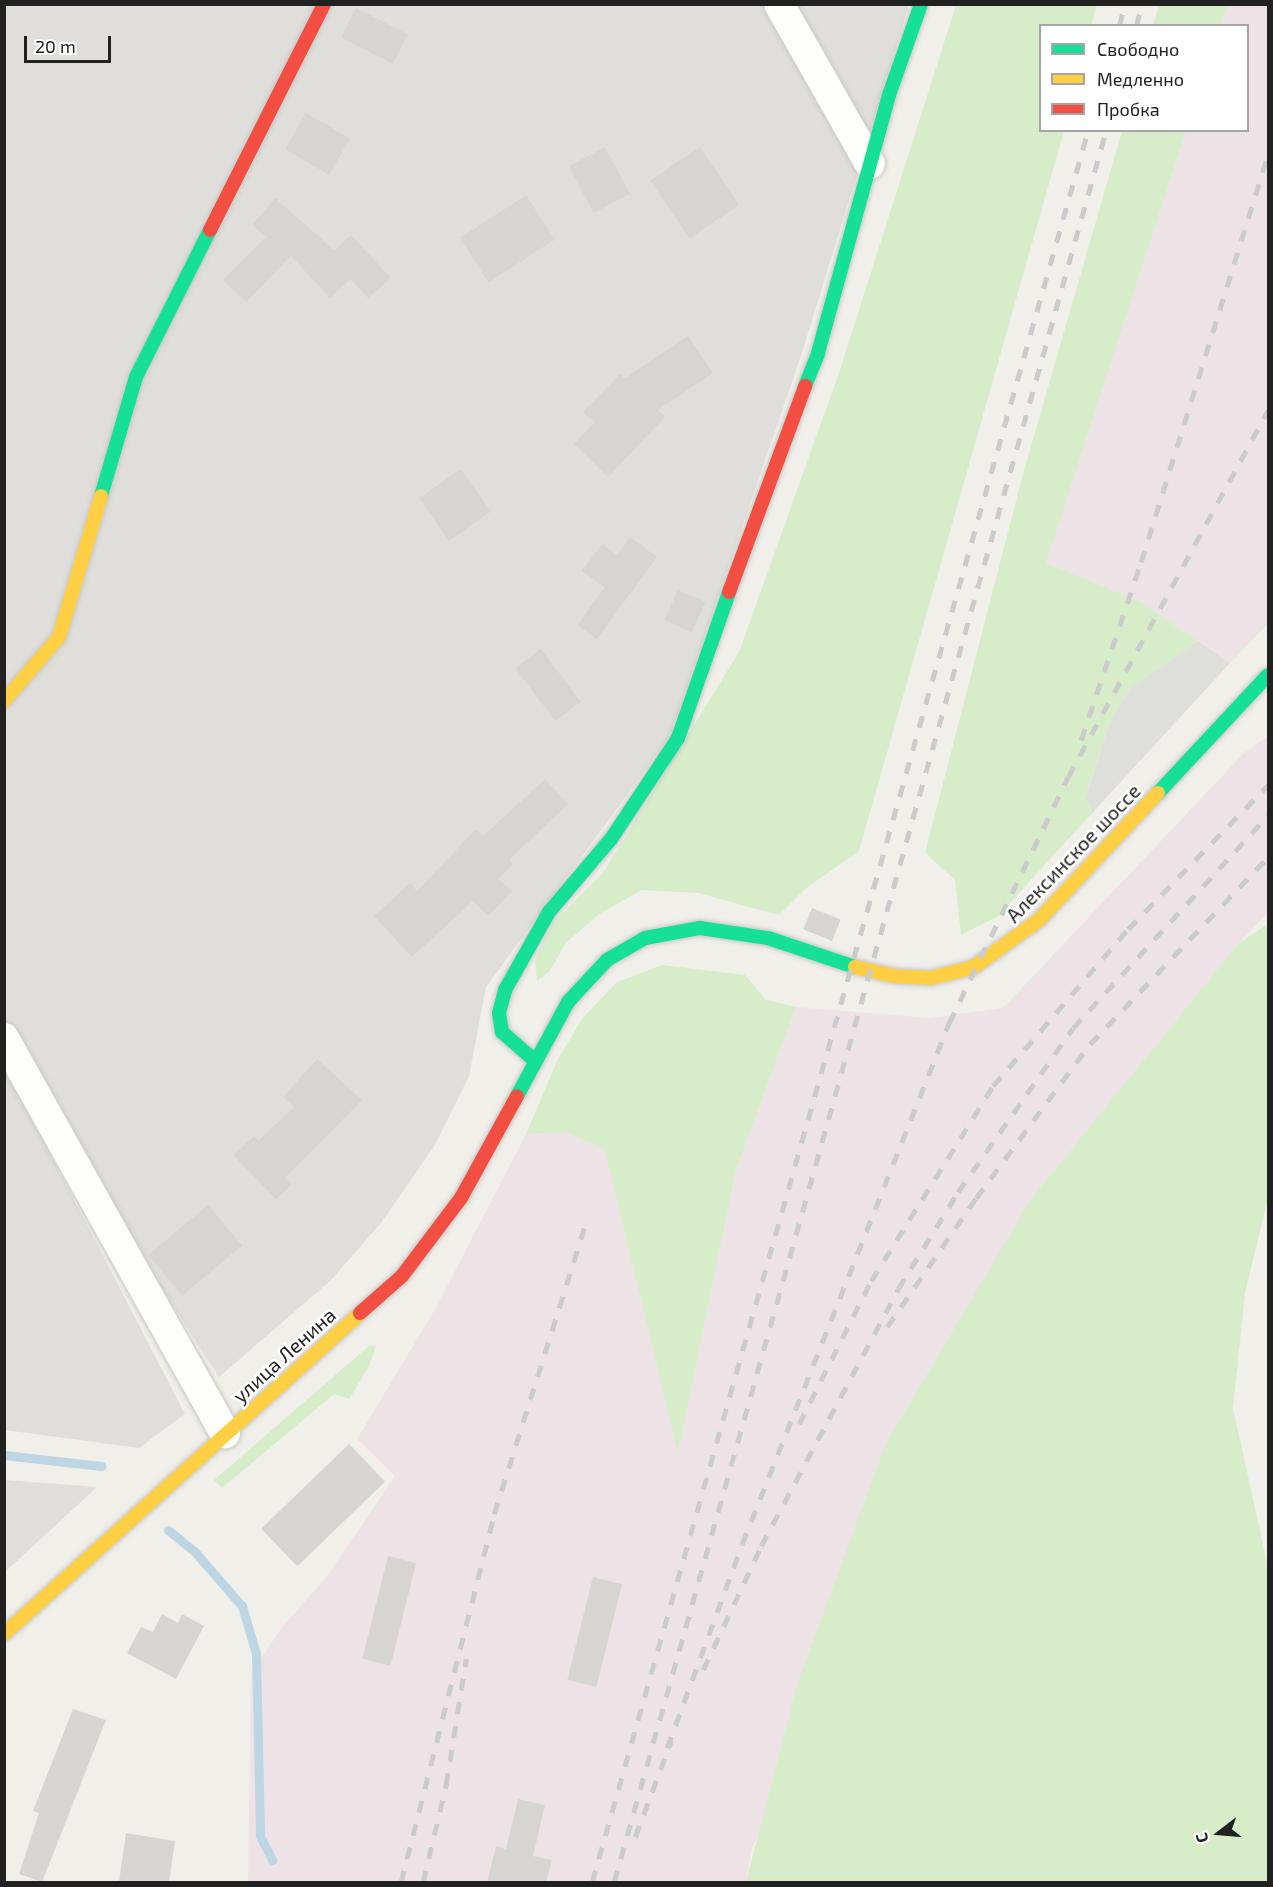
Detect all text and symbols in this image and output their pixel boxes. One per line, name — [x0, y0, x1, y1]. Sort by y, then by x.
scale bar — [27, 24, 114, 62]
legend — [1039, 24, 1249, 132]
text: 20 m — [35, 35, 76, 57]
text: Свободно — [1097, 38, 1179, 60]
text: Медленно — [1097, 68, 1184, 90]
text: Пробка — [1097, 98, 1160, 120]
street label: Алексинское шоссе — [1001, 779, 1145, 927]
street label: улица Ленина — [228, 1303, 340, 1407]
north arrow — [1189, 1803, 1249, 1863]
text: С — [1191, 1831, 1212, 1845]

